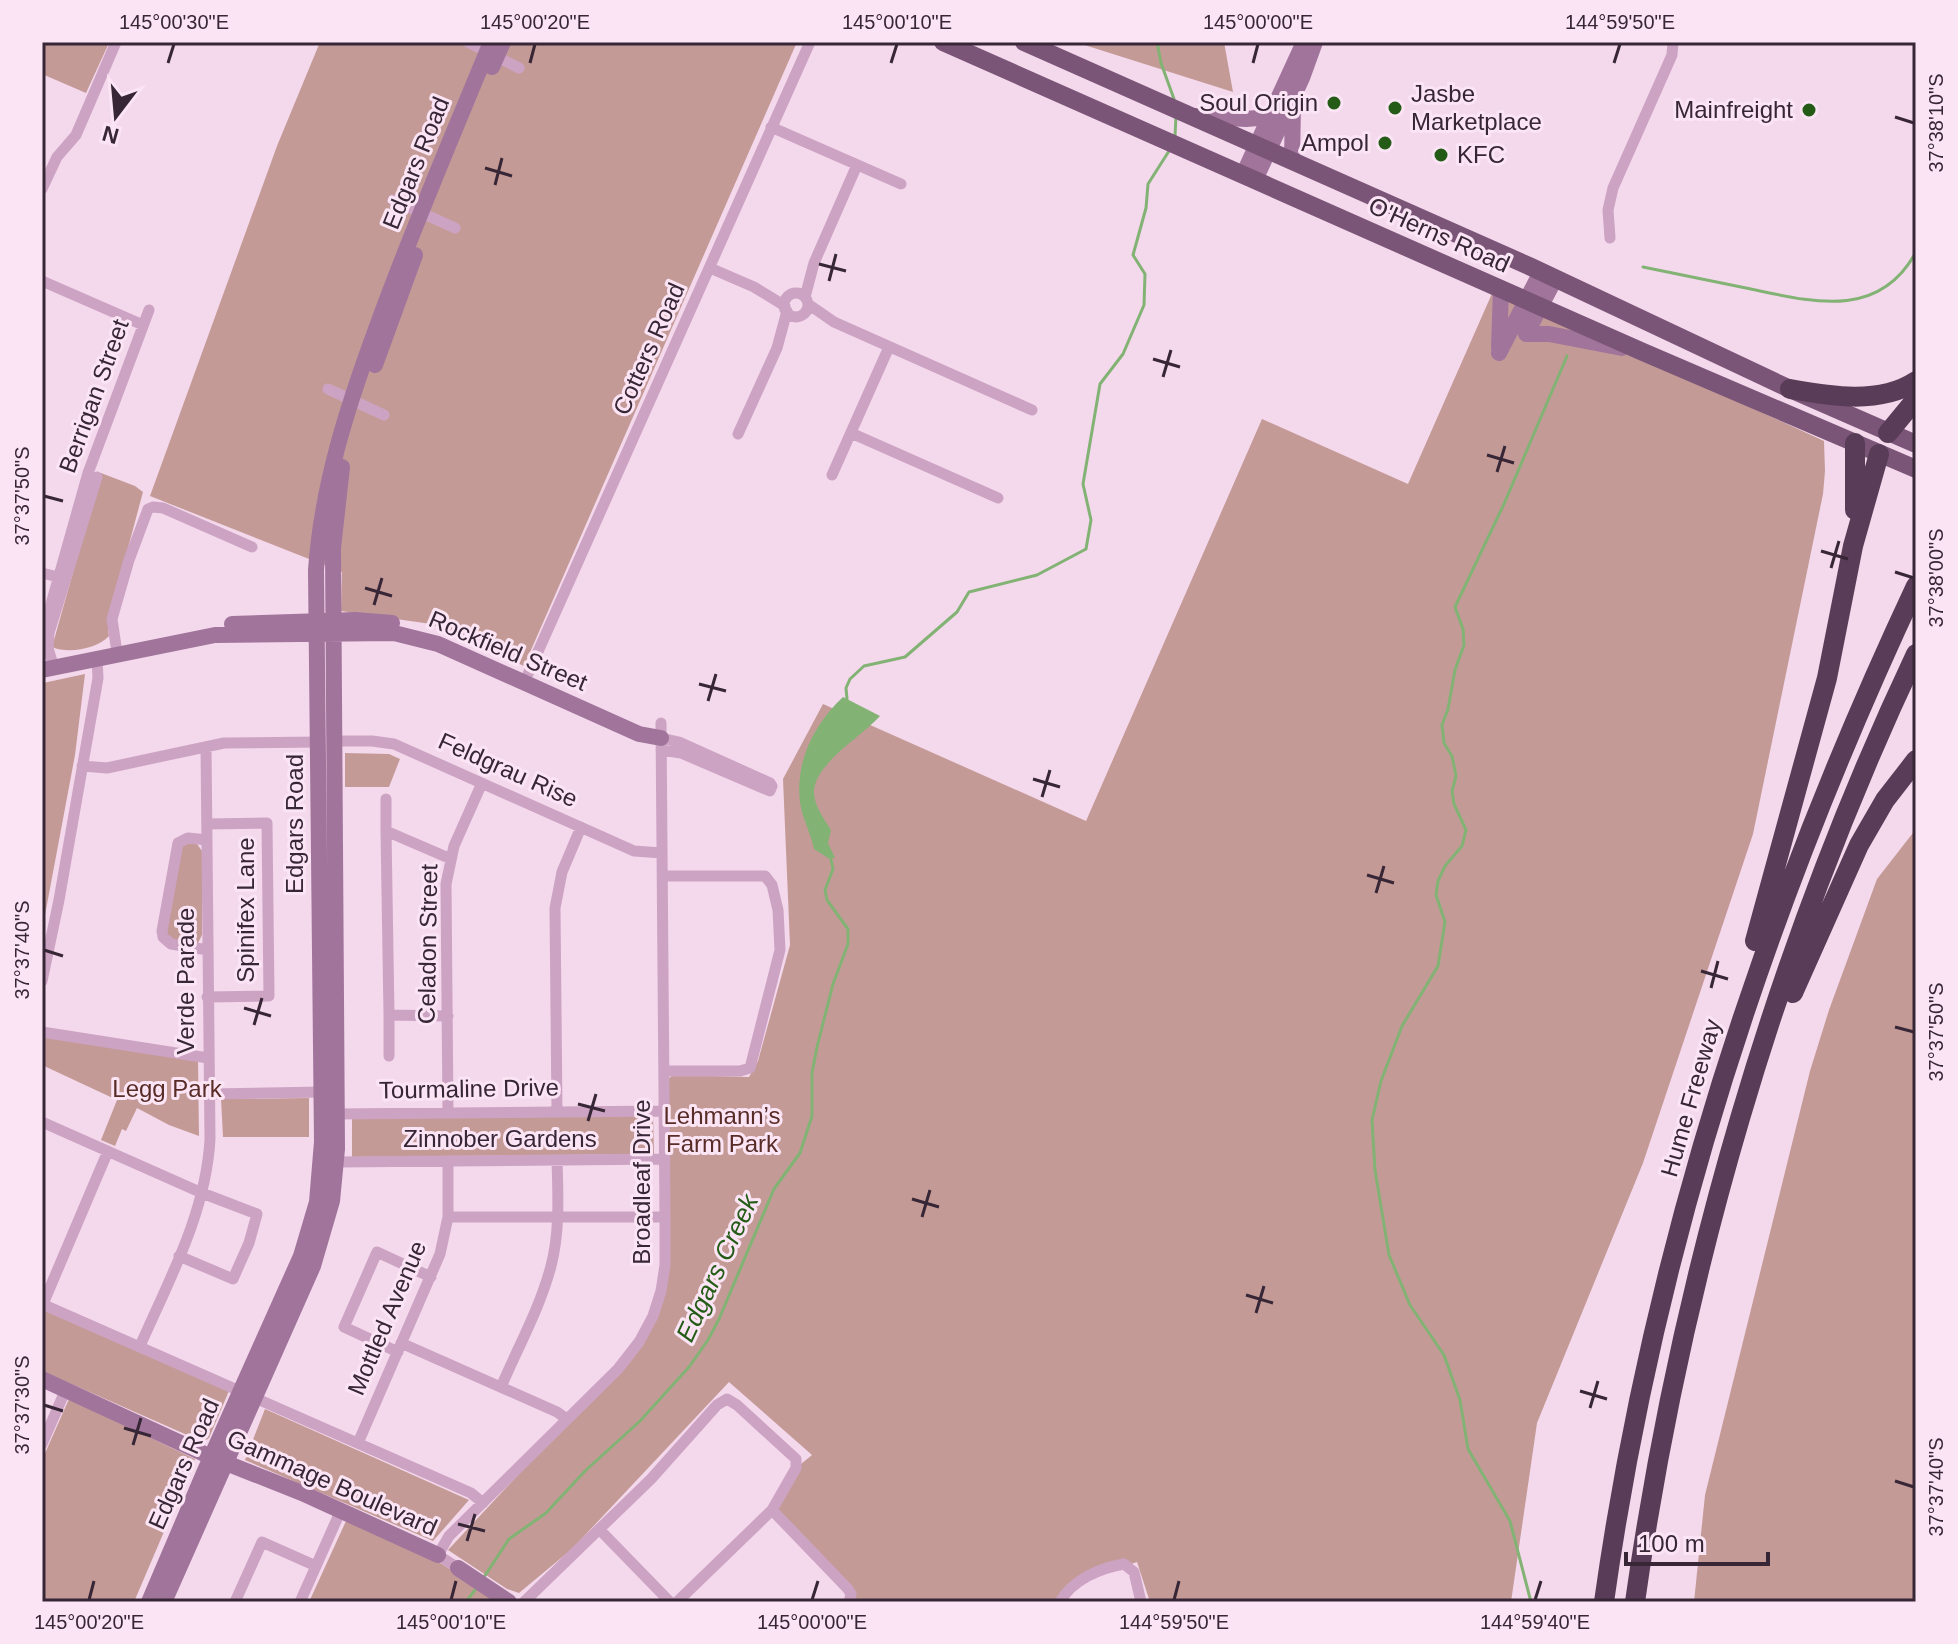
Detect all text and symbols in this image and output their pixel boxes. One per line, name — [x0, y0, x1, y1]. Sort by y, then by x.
text: 145°00'30"E — [119, 11, 229, 33]
text: 145°00'20"E — [480, 11, 590, 33]
text: 145°00'10"E — [842, 11, 952, 33]
text: 145°00'00"E — [1203, 11, 1313, 33]
text: 144°59'50"E — [1565, 11, 1675, 33]
text: 37°38'10"S — [1925, 74, 1947, 173]
north arrow — [76, 76, 156, 156]
place label: Jasbe Marketplace — [1411, 80, 1542, 135]
place label: Soul Origin — [1199, 89, 1318, 116]
street label: Edgars Road — [377, 93, 454, 233]
marker: Soul Origin — [1325, 94, 1343, 112]
place label: Mainfreight — [1674, 96, 1793, 123]
marker: Jasbe Marketplace — [1386, 99, 1404, 117]
marker: Mainfreight — [1800, 101, 1818, 119]
text: N — [100, 121, 122, 149]
place label: Ampol — [1301, 129, 1369, 156]
marker: Ampol — [1376, 134, 1394, 152]
place label: KFC — [1457, 141, 1505, 168]
marker: KFC — [1432, 146, 1450, 164]
street label: O'Herns Road — [1365, 191, 1514, 278]
street label: Cotters Road — [607, 279, 690, 419]
street label: Berrigan Street — [53, 315, 134, 476]
text: 37°37'50"S — [11, 447, 33, 546]
text: 37°38'00"S — [1925, 529, 1947, 628]
street label: Rockfield Street — [425, 605, 592, 696]
street label: Feldgrau Rise — [434, 727, 582, 812]
street label: Edgars Road — [281, 754, 308, 894]
street label: Spinifex Lane — [232, 837, 259, 983]
street label: Celadon Street — [413, 863, 442, 1024]
text: 37°37'40"S — [11, 901, 33, 1000]
street label: Verde Parade — [172, 908, 199, 1054]
text: 37°37'50"S — [1925, 983, 1947, 1082]
street label: Hume Freeway — [1655, 1016, 1726, 1180]
street label: Tourmaline Drive — [379, 1073, 559, 1104]
park label: Legg Park — [112, 1075, 223, 1102]
street label: Broadleaf Drive — [628, 1099, 655, 1265]
park label: Lehmann’s Farm Park — [664, 1102, 780, 1157]
street label: Zinnober Gardens — [403, 1125, 597, 1152]
water label: Edgars Creek — [670, 1188, 765, 1346]
street label: Mottled Avenue — [342, 1237, 431, 1399]
text: 37°37'30"S — [11, 1356, 33, 1455]
street label: Edgars Road — [143, 1394, 224, 1533]
street label: Gammage Boulevard — [223, 1424, 441, 1541]
text: 37°37'40"S — [1925, 1438, 1947, 1537]
scale bar — [1626, 1516, 1768, 1566]
text: 100 m — [1638, 1530, 1705, 1557]
text: 145°00'20"E — [34, 1611, 144, 1633]
text: 145°00'10"E — [396, 1611, 506, 1633]
text: 145°00'00"E — [757, 1611, 867, 1633]
text: 144°59'50"E — [1119, 1611, 1229, 1633]
text: 144°59'40"E — [1480, 1611, 1590, 1633]

